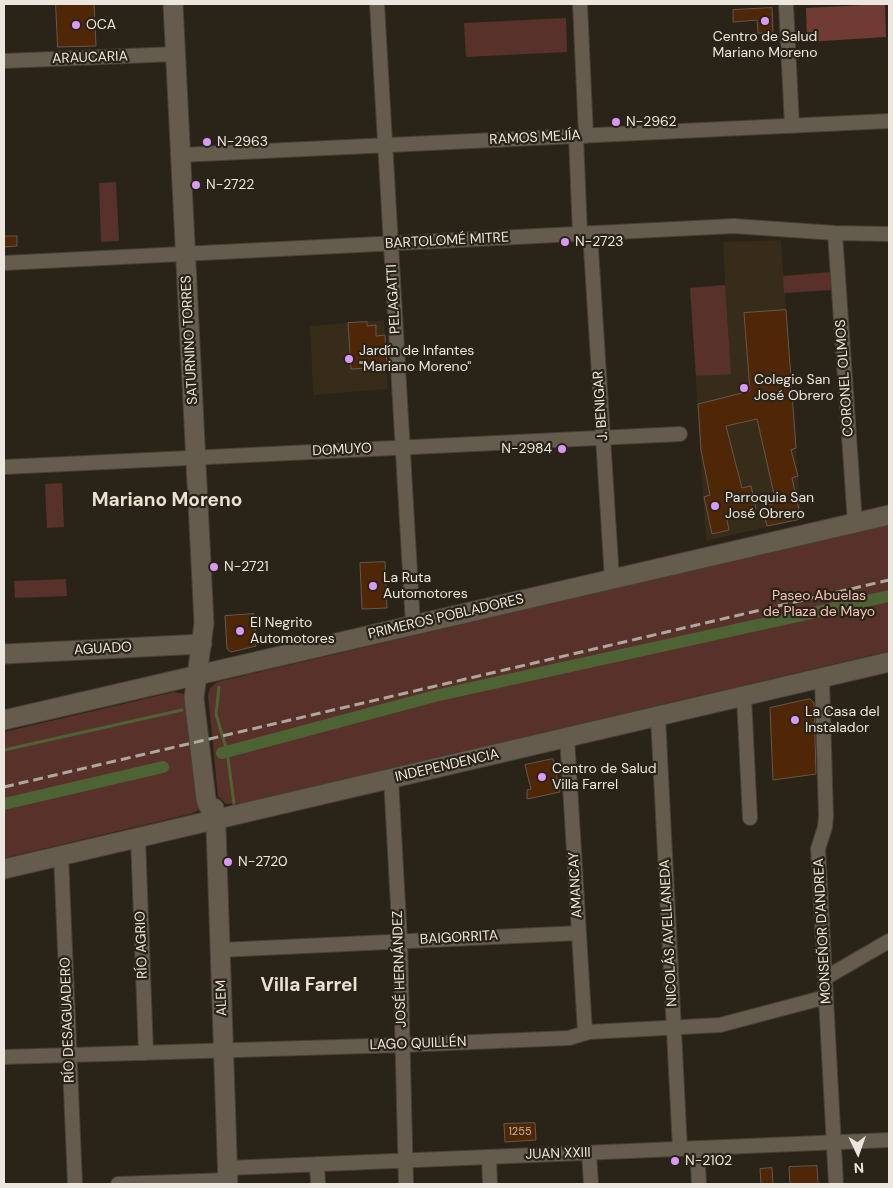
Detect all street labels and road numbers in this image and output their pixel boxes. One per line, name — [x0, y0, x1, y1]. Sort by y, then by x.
street label: ARAUCARIA — [52, 48, 128, 68]
street label: RAMOS MEJÍA — [489, 127, 581, 149]
street label: BARTOLOMÉ MITRE — [385, 229, 509, 253]
street label: PELAGATTI — [384, 264, 404, 334]
street label: SATURNINO TORRES — [178, 275, 202, 405]
street label: CORONEL OLMOS — [833, 319, 857, 437]
street label: J. BENIGAR — [590, 370, 612, 442]
street label: DOMUYO — [312, 440, 372, 460]
street label: PRIMEROS POBLADORES — [367, 591, 525, 643]
street label: AGUADO — [74, 639, 132, 659]
street label: INDEPENDENCIA — [393, 746, 501, 786]
street label: AMANCAY — [566, 851, 586, 919]
street label: MONSEÑOR D'ANDREA — [811, 858, 835, 1004]
street label: NICOLÁS AVELLANEDA — [657, 859, 681, 1007]
street label: JOSÉ HERNÁNDEZ — [390, 910, 410, 1028]
street label: RÍO AGRIO — [132, 911, 152, 979]
street label: BAIGORRITA — [419, 928, 499, 948]
street label: RÍO DESAGUADERO — [57, 957, 79, 1083]
street label: ALEM — [213, 980, 231, 1016]
street label: LAGO QUILLÉN — [369, 1034, 467, 1054]
street label: JUAN XXIII — [525, 1144, 591, 1164]

